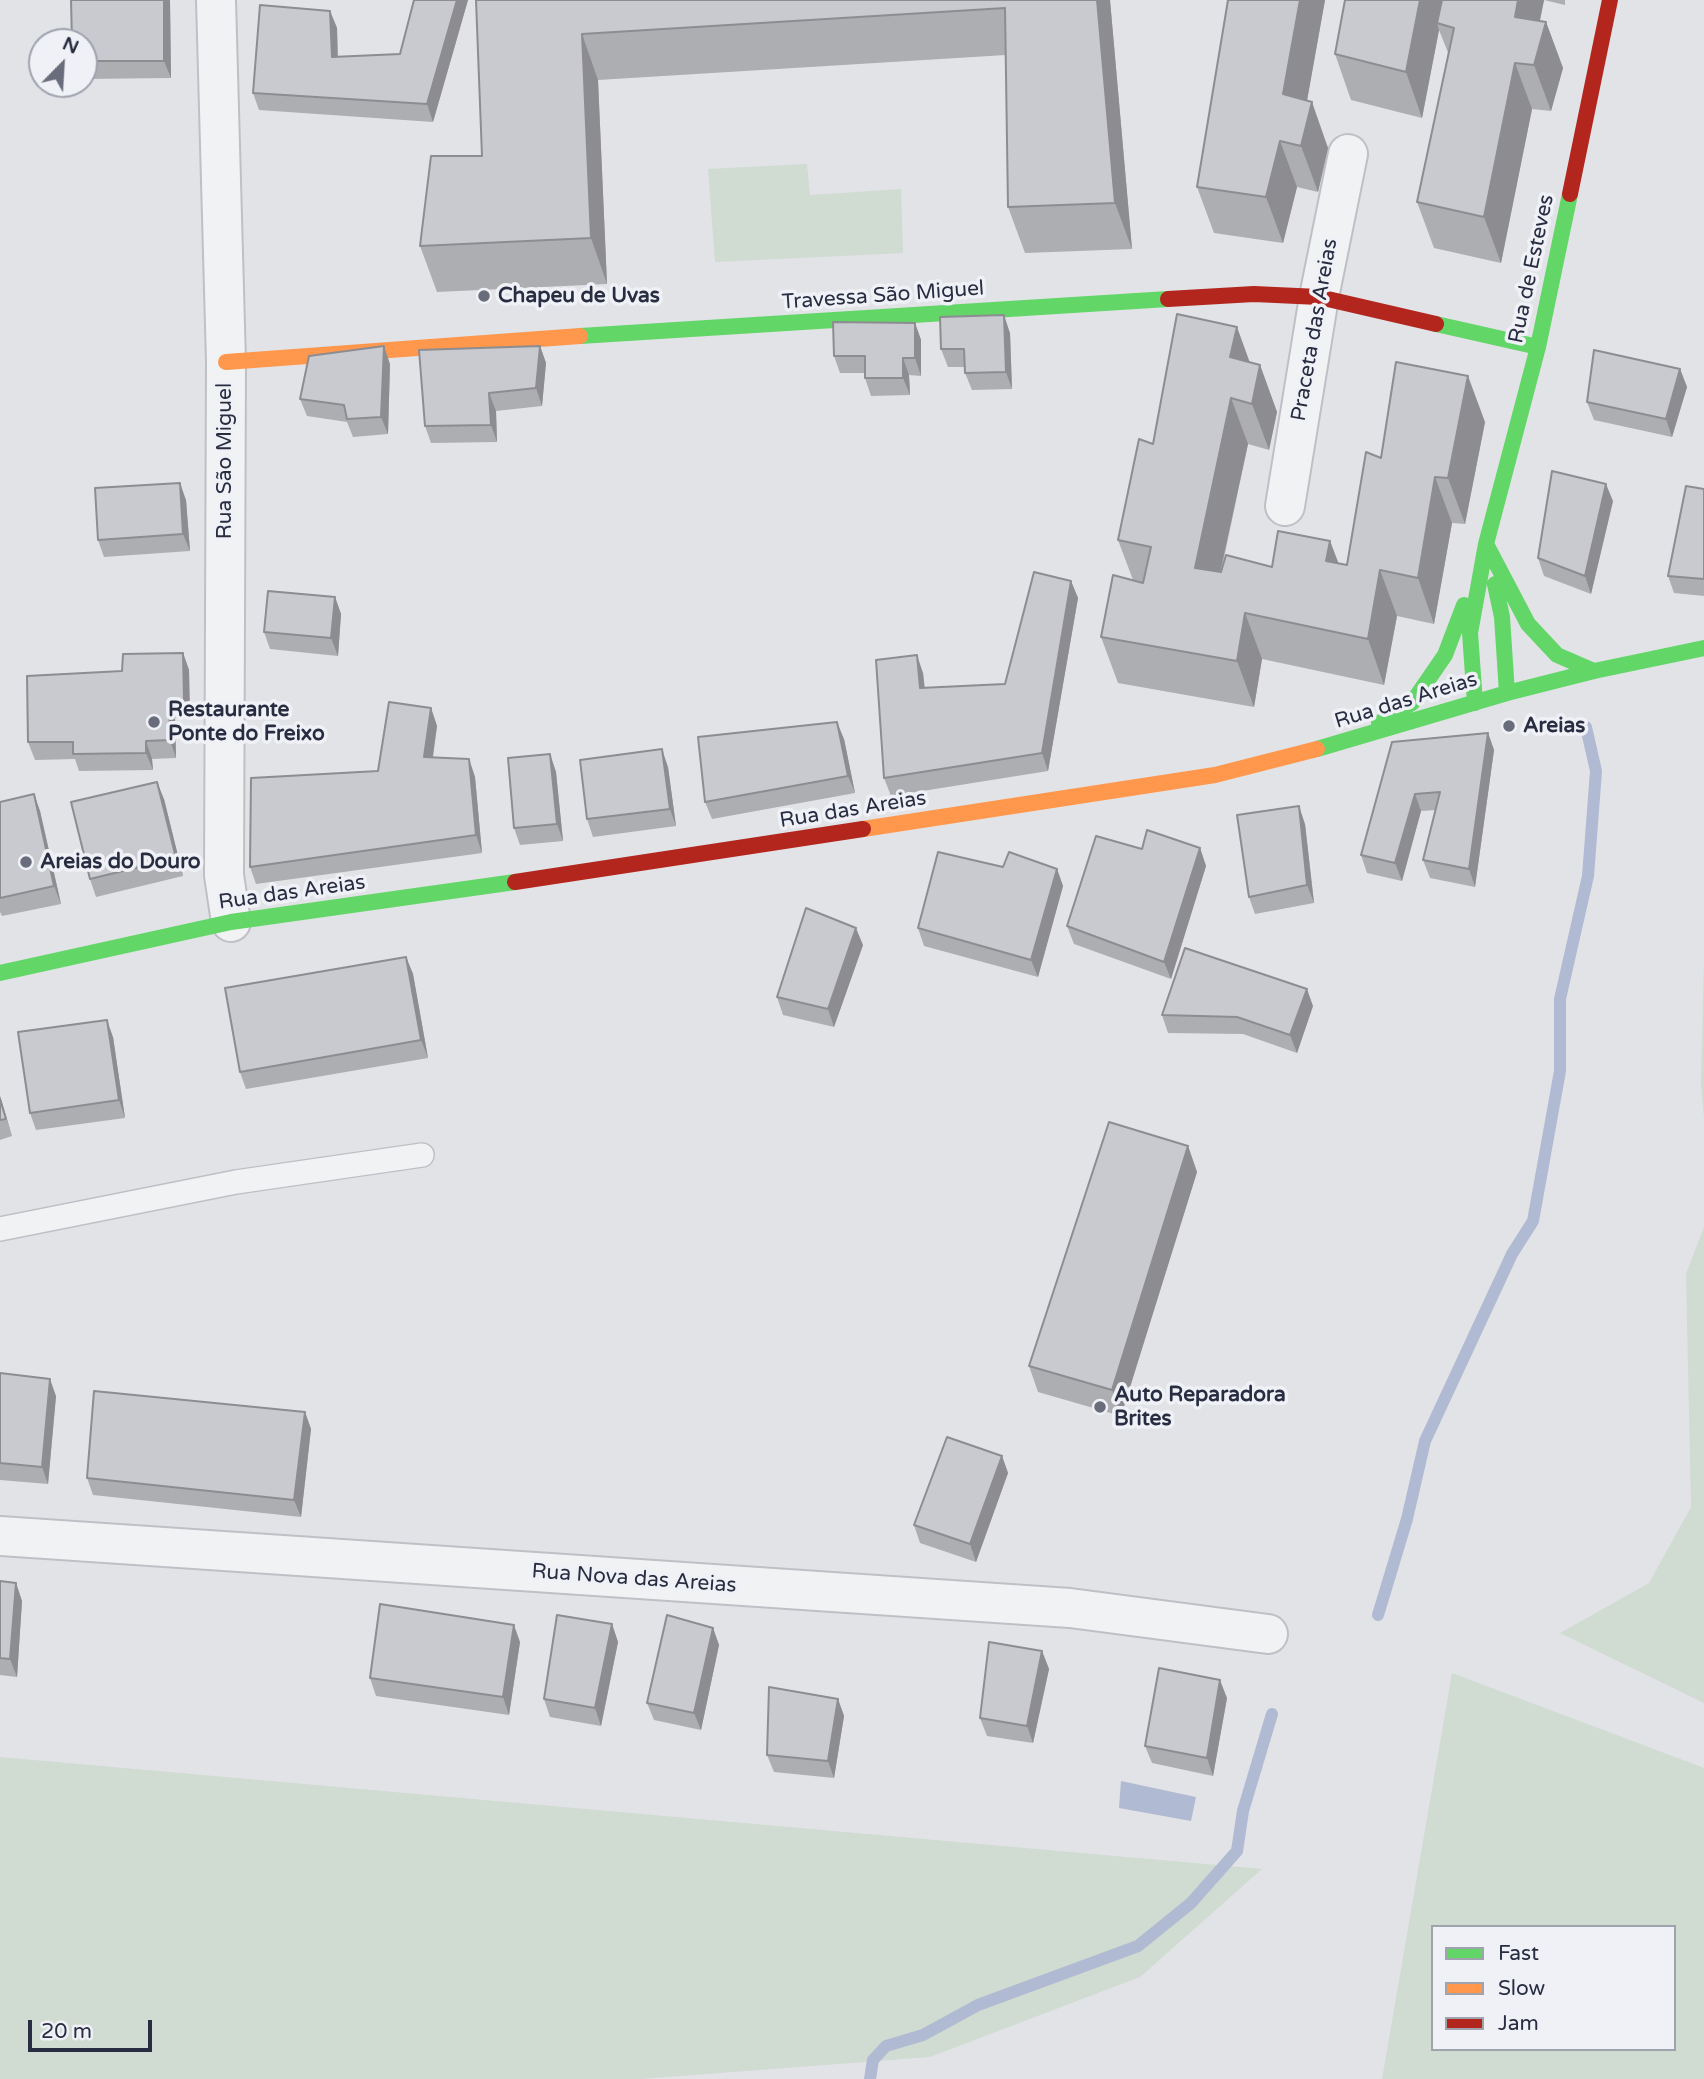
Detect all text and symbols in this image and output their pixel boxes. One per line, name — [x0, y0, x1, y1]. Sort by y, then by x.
north arrow — [28, 28, 98, 98]
text: N — [59, 32, 82, 59]
street label: Rua de Esteves — [1504, 192, 1560, 346]
street label: Praceta das Areias — [1287, 237, 1343, 423]
street label: Travessa São Miguel — [781, 276, 985, 316]
place label: Chapeu de Uvas — [498, 283, 660, 309]
marker: Chapeu de Uvas — [476, 288, 492, 304]
street label: Rua São Miguel — [212, 383, 238, 539]
street label: Rua das Areias — [1332, 667, 1480, 735]
place label: Restaurante Ponte do Freixo — [168, 697, 325, 747]
place label: Areias — [1523, 713, 1585, 739]
marker: Restaurante Ponte do Freixo — [146, 714, 162, 730]
marker: Areias — [1501, 718, 1517, 734]
street label: Rua das Areias — [778, 786, 928, 834]
place label: Areias do Douro — [40, 849, 201, 875]
marker: Areias do Douro — [18, 854, 34, 870]
street label: Rua das Areias — [217, 870, 367, 916]
place label: Auto Reparadora Brites — [1114, 1382, 1286, 1432]
marker: Auto Reparadora Brites — [1092, 1399, 1108, 1415]
street label: Rua Nova das Areias — [531, 1559, 737, 1599]
legend — [1431, 1925, 1676, 2051]
text: Fast — [1498, 1941, 1539, 1966]
text: Slow — [1498, 1976, 1545, 2001]
scale bar — [32, 2006, 156, 2050]
text: Jam — [1498, 2011, 1539, 2036]
text: 20 m — [41, 2019, 92, 2044]

